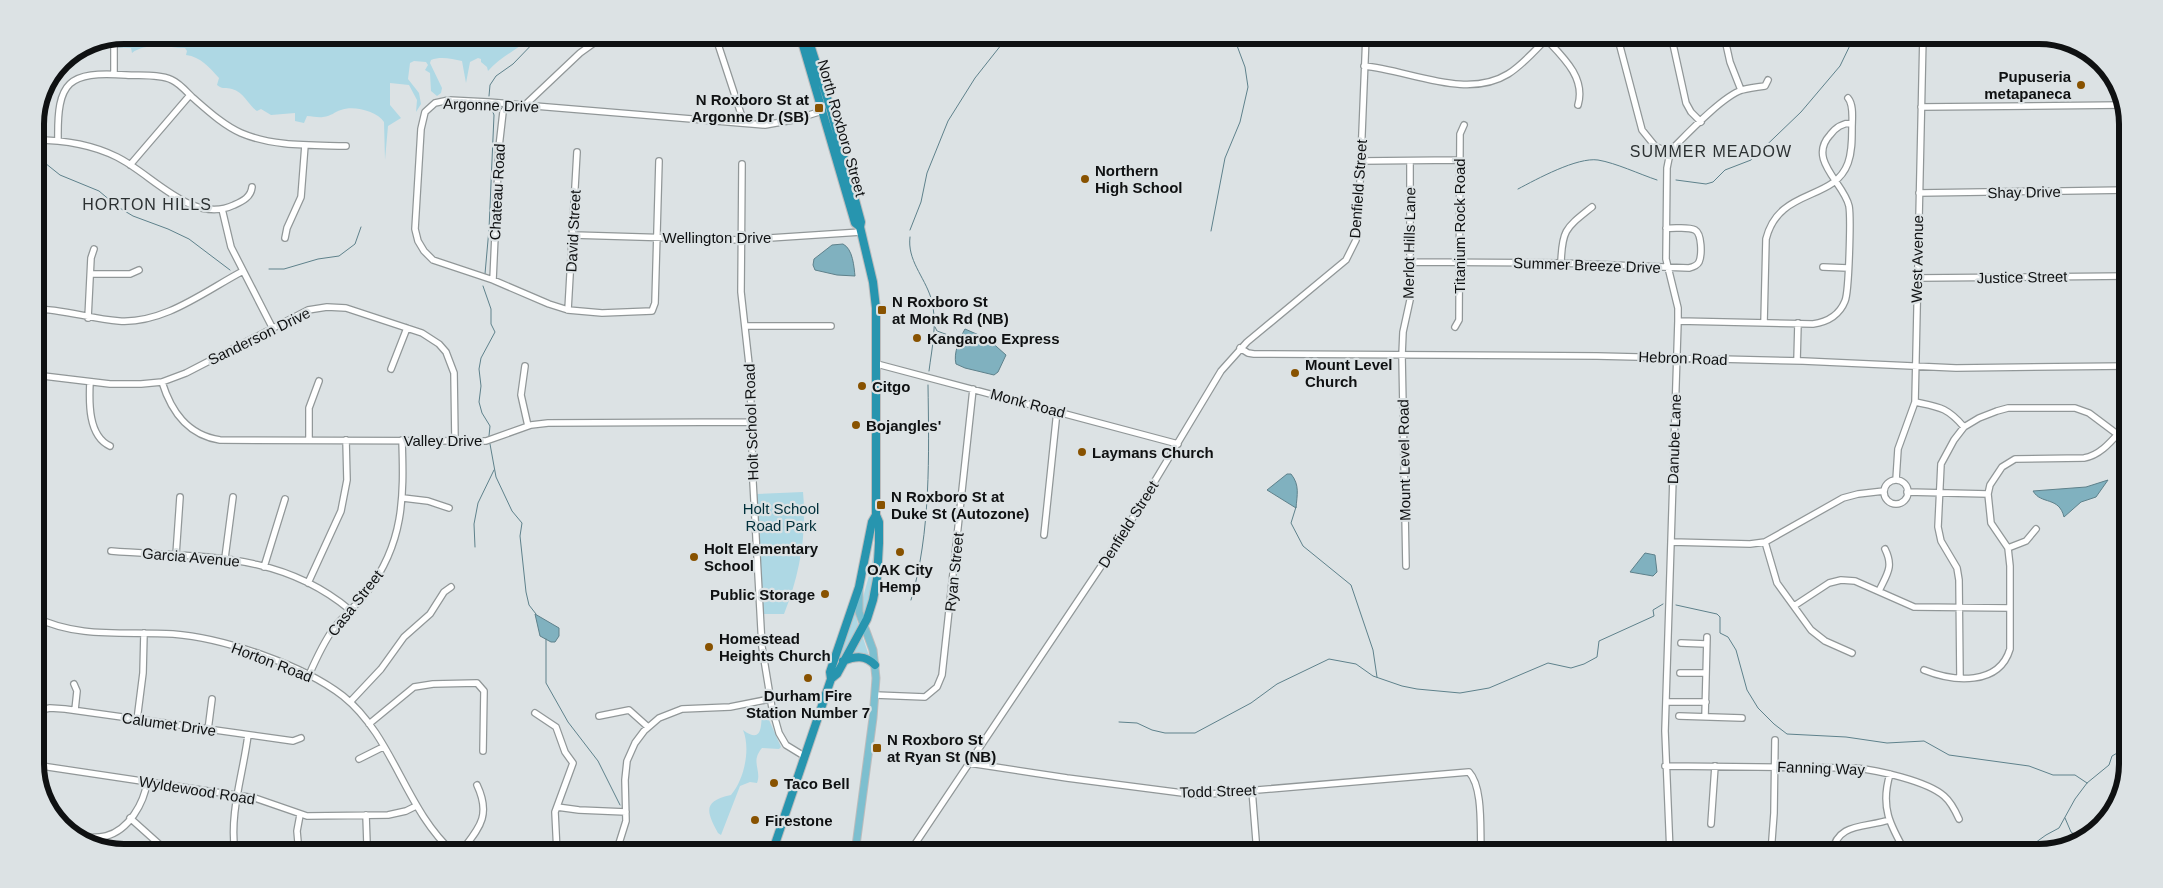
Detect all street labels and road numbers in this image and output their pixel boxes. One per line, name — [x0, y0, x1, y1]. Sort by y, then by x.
street label: North Roxboro Street — [814, 58, 870, 199]
street label: Argonne Drive — [443, 95, 539, 115]
street label: Denfield Street — [1346, 138, 1370, 239]
street label: Chateau Road — [486, 143, 508, 241]
street label: Titanium Rock Road — [1451, 158, 1468, 294]
street label: Shay Drive — [1987, 183, 2061, 201]
street label: Merlot Hills Lane — [1400, 187, 1418, 299]
street label: David Street — [562, 189, 584, 273]
street label: West Avenue — [1908, 215, 1926, 303]
street label: Wellington Drive — [663, 229, 771, 246]
street label: Summer Breeze Drive — [1513, 254, 1661, 276]
street label: Justice Street — [1976, 268, 2068, 286]
street label: Sanderson Drive — [205, 304, 313, 368]
street label: Hebron Road — [1638, 348, 1728, 368]
street label: Holt School Road — [740, 363, 762, 481]
street label: Monk Road — [989, 385, 1067, 421]
street label: Danube Lane — [1664, 394, 1684, 484]
street label: Mount Level Road — [1394, 399, 1414, 521]
street label: Valley Drive — [404, 432, 482, 449]
street label: Denfield Street — [1094, 477, 1162, 571]
street label: Ryan Street — [941, 531, 967, 612]
street label: Garcia Avenue — [141, 544, 241, 570]
street label: Casa Street — [324, 566, 387, 639]
street label: Horton Road — [229, 639, 315, 685]
street label: Calumet Drive — [121, 709, 217, 739]
street label: Fanning Way — [1777, 758, 1866, 778]
street label: Wyldewood Road — [138, 772, 256, 808]
street label: Todd Street — [1179, 781, 1257, 801]

